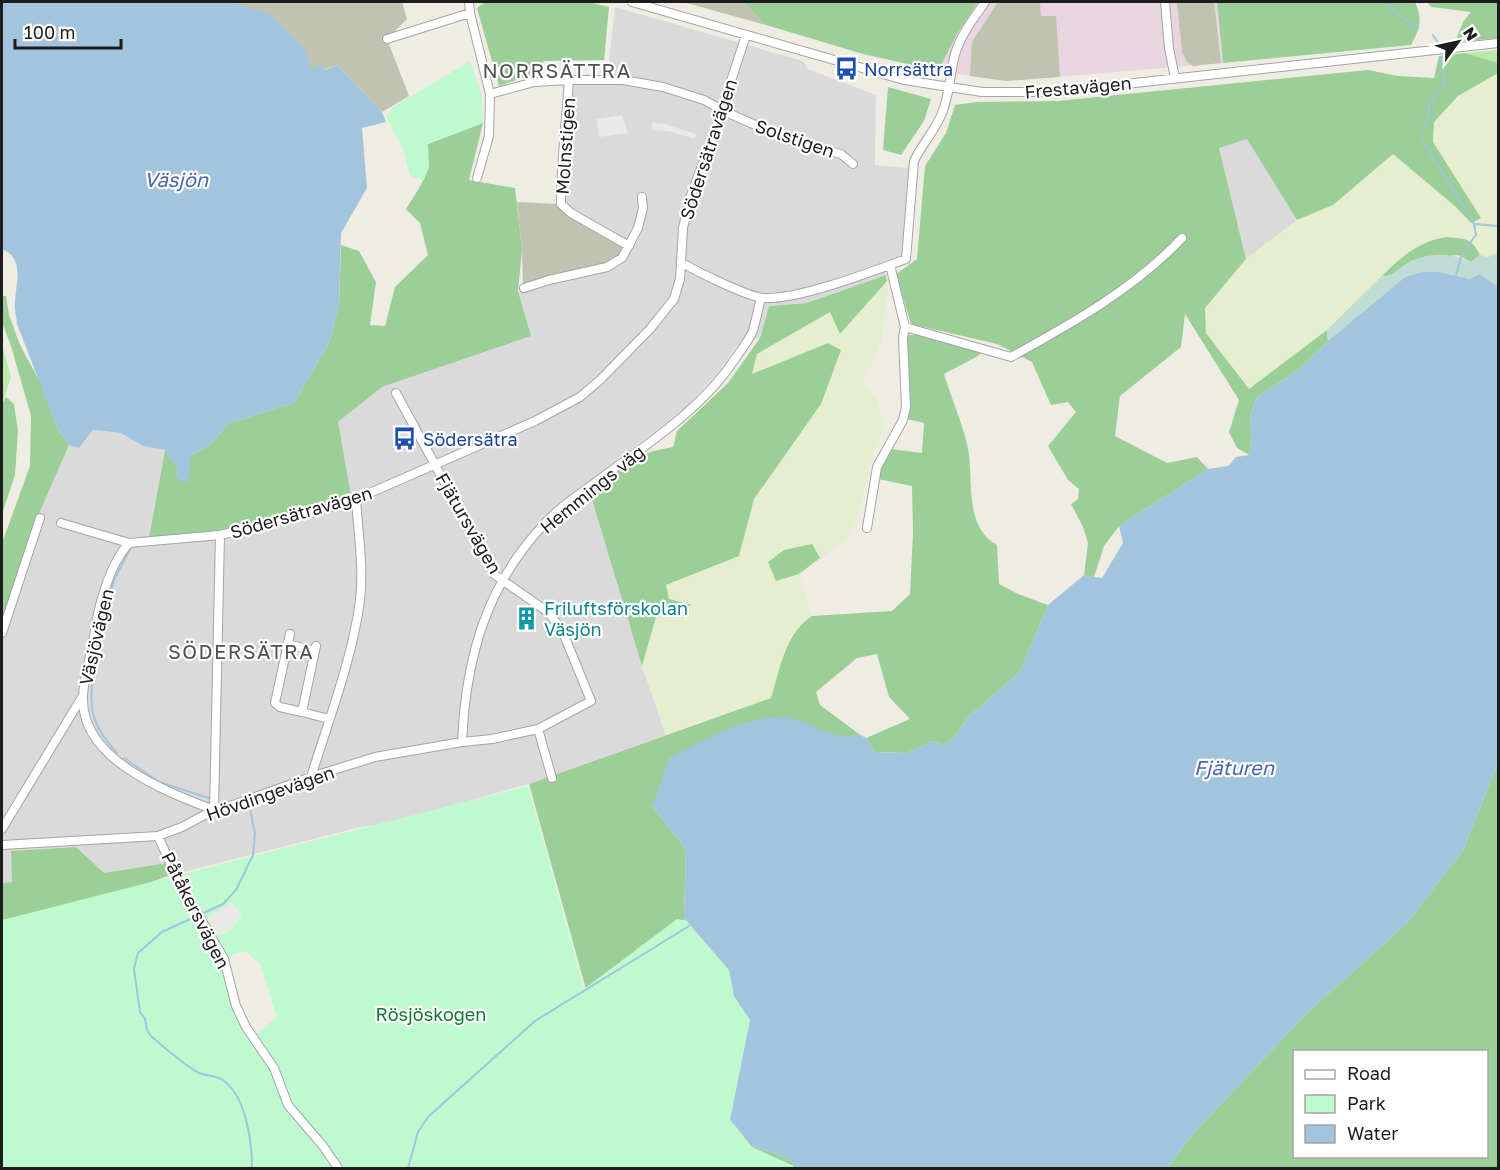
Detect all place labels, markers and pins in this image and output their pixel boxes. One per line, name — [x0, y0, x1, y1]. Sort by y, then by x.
bus stop icon: Norrsättra — [833, 56, 859, 82]
place label: Norrsättra — [864, 58, 953, 80]
bus stop icon: Södersätra — [392, 426, 418, 452]
place label: Södersätra — [423, 428, 518, 450]
place label: Friluftsförskolan Väsjön — [544, 597, 688, 640]
building icon: Friluftsförskolan Väsjön — [513, 605, 539, 631]

